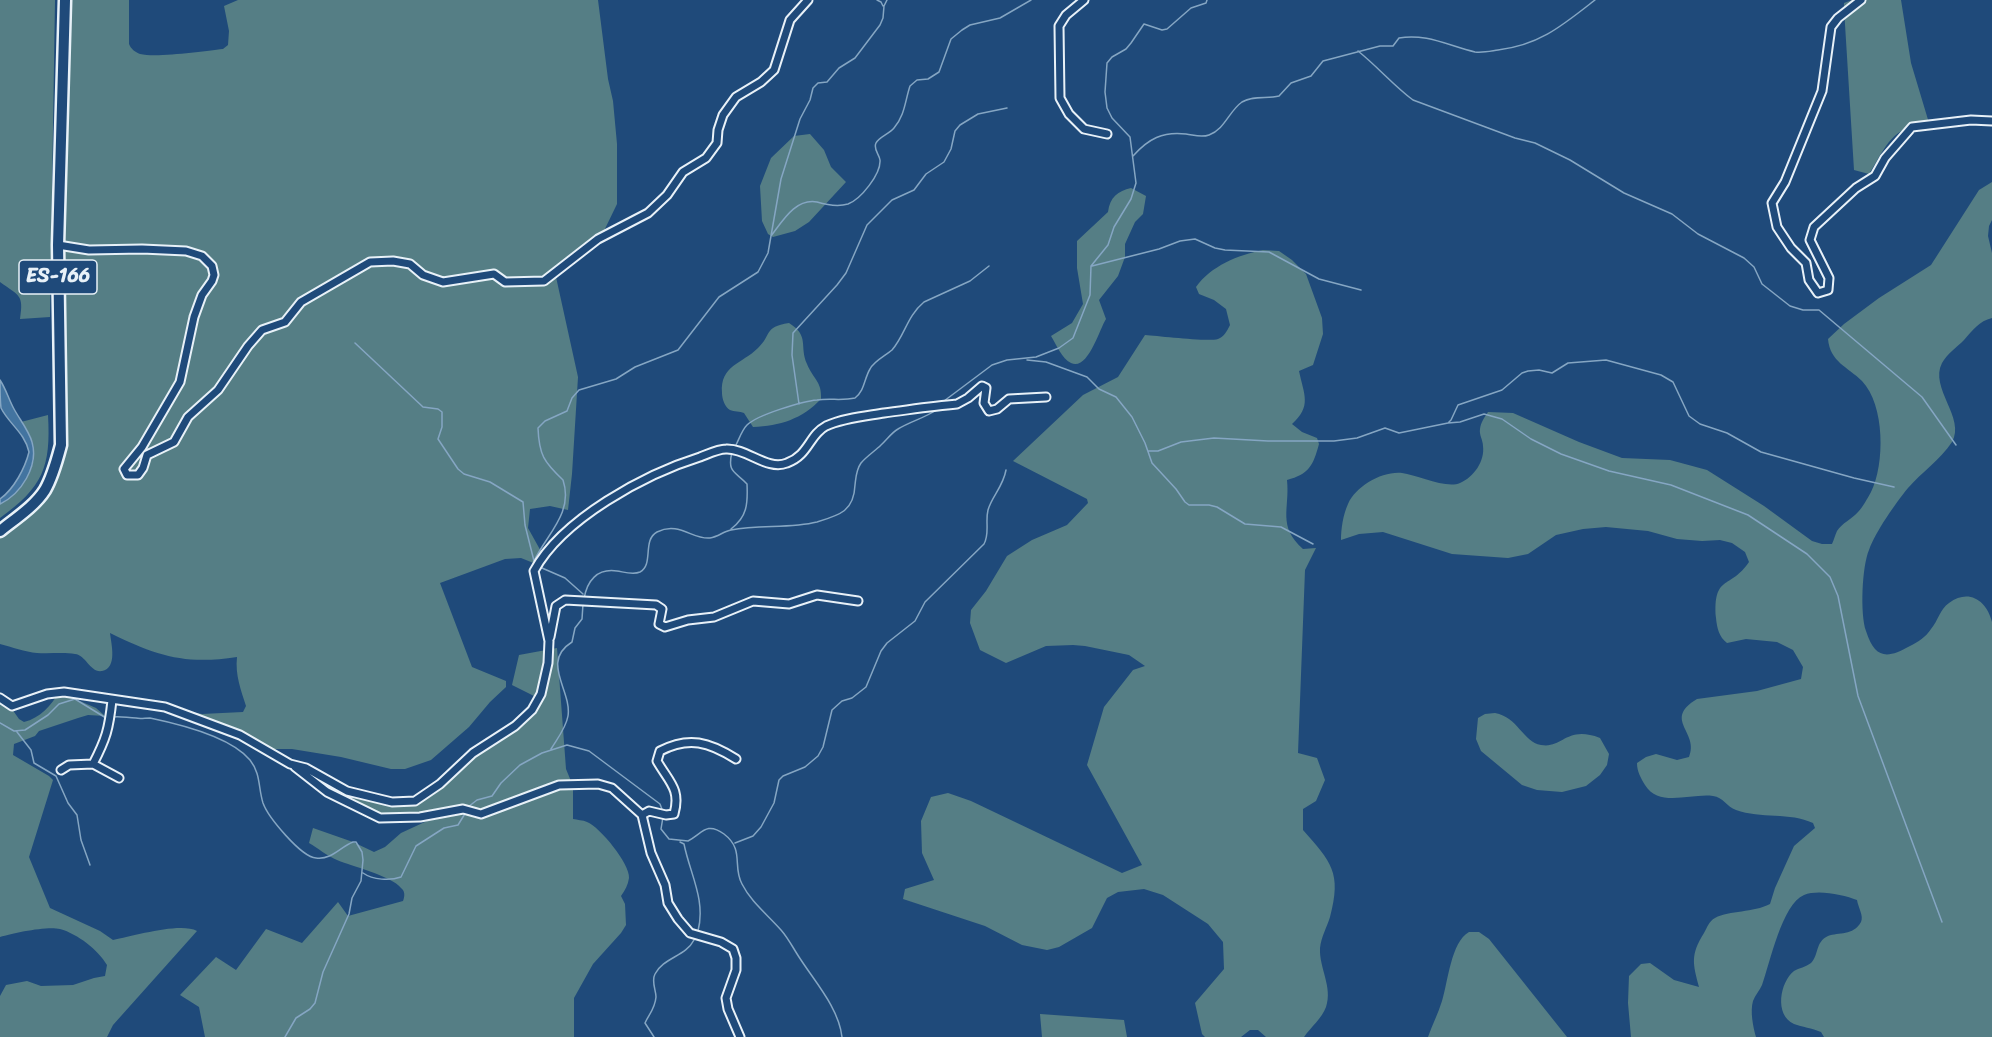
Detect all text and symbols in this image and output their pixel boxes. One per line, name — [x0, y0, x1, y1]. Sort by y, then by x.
road number: ES-166 — [19, 260, 97, 294]

